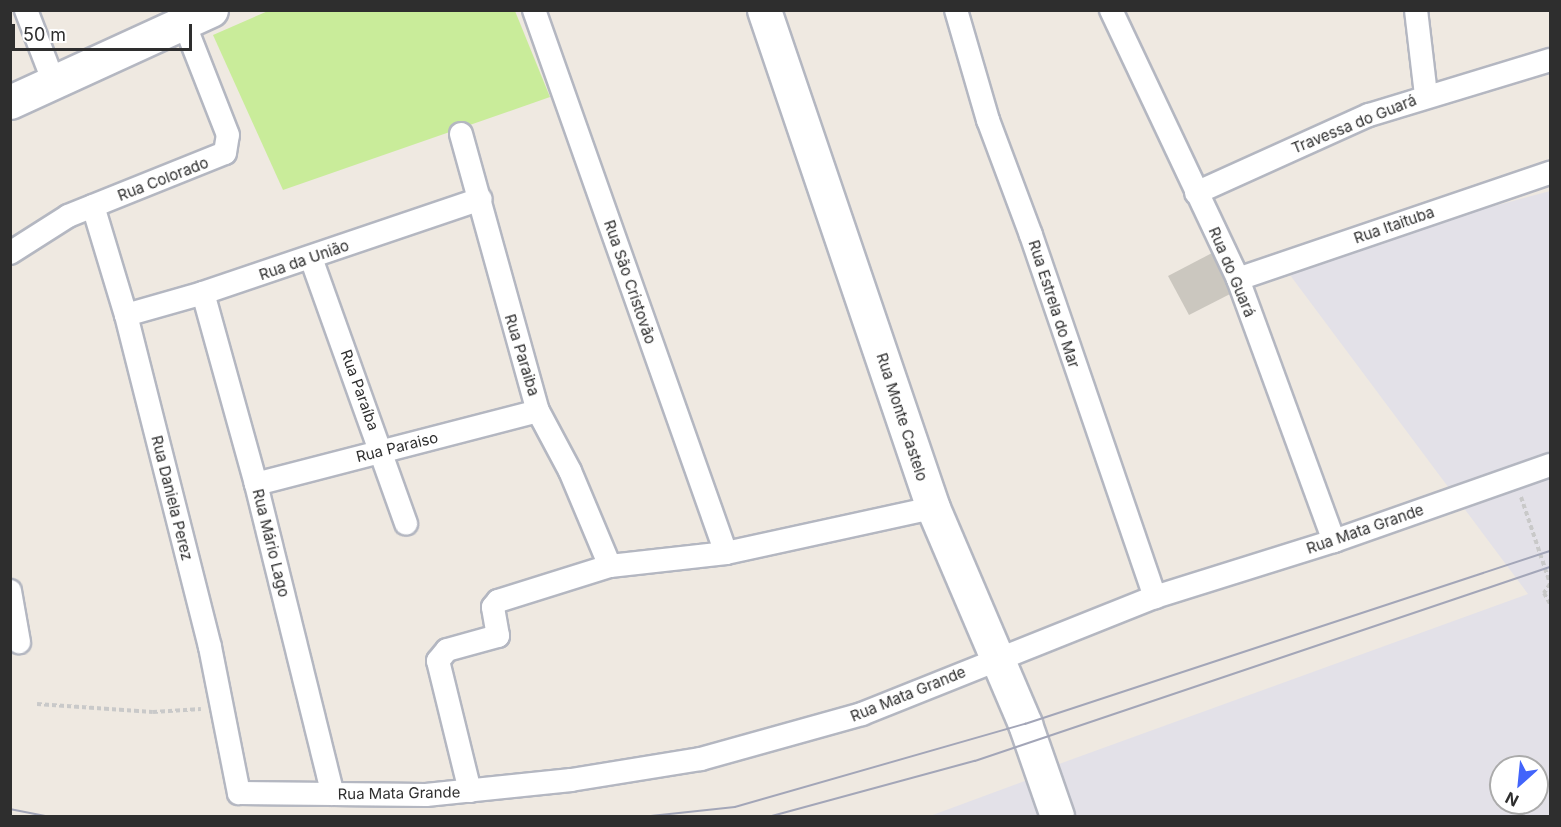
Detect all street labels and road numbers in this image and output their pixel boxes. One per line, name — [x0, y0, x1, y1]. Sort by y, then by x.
street label: Travessa do Guará — [1289, 91, 1419, 157]
street label: Rua Colorado — [115, 153, 211, 205]
street label: Rua Itaituba — [1351, 203, 1437, 247]
street label: Rua São Cristovão — [600, 218, 660, 346]
street label: Rua do Guará — [1205, 224, 1259, 320]
street label: Rua da União — [257, 236, 351, 284]
street label: Rua Estrela do Mar — [1025, 238, 1083, 370]
street label: Rua Paraiba — [501, 312, 543, 398]
street label: Rua Paraíba — [337, 347, 383, 433]
street label: Rua Monte Castelo — [873, 351, 931, 483]
street label: Rua Paraiso — [354, 428, 440, 466]
street label: Rua Daniela Perez — [148, 434, 196, 562]
street label: Rua Mário Lago — [249, 487, 293, 599]
street label: Rua Mata Grande — [1304, 500, 1426, 558]
street label: Rua Mata Grande — [848, 663, 968, 725]
street label: Rua Mata Grande — [337, 783, 461, 803]

